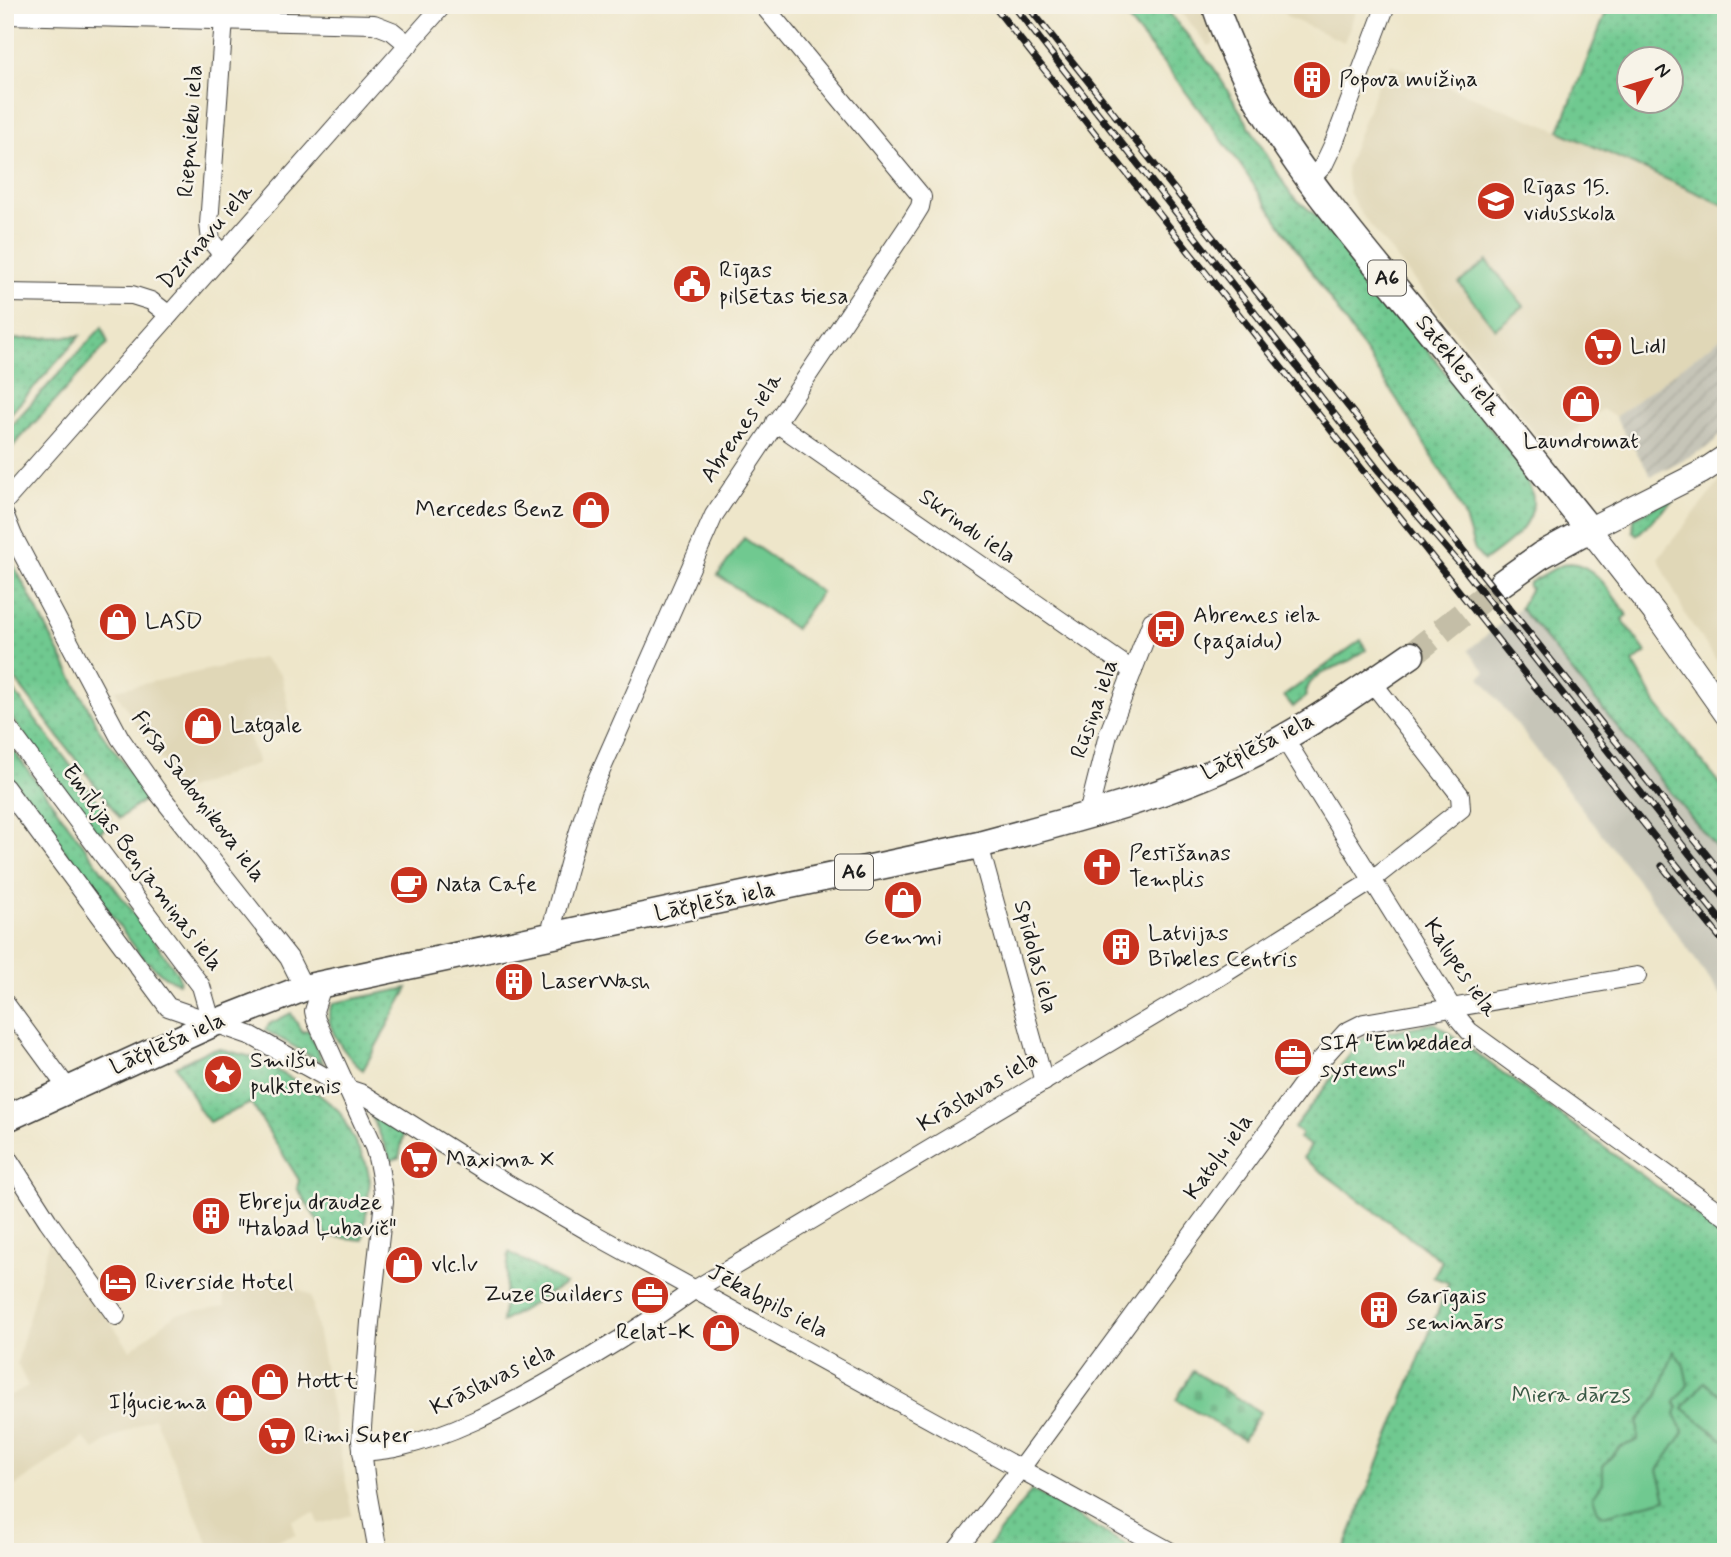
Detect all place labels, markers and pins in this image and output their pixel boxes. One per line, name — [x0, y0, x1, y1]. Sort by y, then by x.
building icon: Popova muižiņa — [1291, 59, 1333, 101]
place label: Popova muižiņa — [1339, 65, 1478, 95]
place label: Rīgas 15. vidusskola — [1523, 173, 1616, 229]
school or university icon: Rīgas 15. vidusskola — [1475, 180, 1517, 222]
place label: Rīgas pilsētas tiesa — [719, 256, 848, 312]
public building icon: Rīgas pilsētas tiesa — [671, 263, 713, 305]
supermarket icon: Lidl — [1582, 326, 1624, 368]
place label: Lidl — [1630, 332, 1666, 362]
shop icon: Laundromat — [1560, 383, 1602, 425]
place label: Laundromat — [1523, 427, 1639, 457]
shop icon: Mercedes Benz — [570, 489, 612, 531]
place label: Mercedes Benz — [415, 495, 564, 525]
shop icon: LASD — [97, 601, 139, 643]
place label: Abrenes iela (pagaidu) — [1193, 601, 1320, 659]
place label: LASD — [145, 607, 203, 637]
bus stop icon: Abrenes iela (pagaidu) — [1145, 608, 1187, 650]
shop icon: Latgale — [182, 705, 224, 747]
place label: Latgale — [230, 711, 302, 743]
place label: Pestīšanas Templis — [1129, 839, 1231, 895]
church icon: Pestīšanas Templis — [1081, 846, 1123, 888]
cafe icon: Nata Cafe — [388, 864, 430, 906]
place label: Nata Cafe — [436, 870, 537, 900]
shop icon: Gemmi — [882, 879, 924, 921]
place label: Latvijas Bībeles Centris — [1148, 919, 1297, 975]
place label: Gemmi — [864, 923, 942, 953]
building icon: Latvijas Bībeles Centris — [1100, 926, 1142, 968]
building icon: LaserWash — [493, 961, 535, 1003]
place label: LaserWash — [541, 967, 650, 997]
place label: SIA "Embedded systems" — [1320, 1029, 1473, 1085]
office icon: SIA "Embedded systems" — [1272, 1036, 1314, 1078]
place label: Smilšu pulkstenis — [250, 1046, 341, 1102]
place icon: Smilšu pulkstenis — [202, 1053, 244, 1095]
supermarket icon: Maxima X — [398, 1139, 440, 1181]
place label: Maxima X — [446, 1145, 555, 1175]
place label: Ebreju draudze "Habad Ļubavič" — [238, 1188, 397, 1244]
building icon: Ebreju draudze "Habad Ļubavič" — [190, 1195, 232, 1237]
shop icon: vlc.lv — [383, 1244, 425, 1286]
place label: vlc.lv — [431, 1250, 478, 1280]
hotel icon: Riverside Hotel — [97, 1262, 139, 1304]
place label: Riverside Hotel — [145, 1268, 293, 1298]
office icon: Zuze Builders — [629, 1274, 671, 1316]
place label: Zuze Builders — [484, 1280, 623, 1310]
place label: Garīgais seminārs — [1406, 1282, 1504, 1338]
building icon: Garīgais seminārs — [1358, 1289, 1400, 1331]
shop icon: Relat-K — [700, 1312, 742, 1354]
place label: Relat-K — [616, 1318, 695, 1348]
shop icon: Hottt — [249, 1361, 291, 1403]
place label: Hottt — [297, 1367, 358, 1397]
shop icon: Iļģuciema — [213, 1382, 255, 1424]
place label: Iļģuciema — [109, 1388, 207, 1418]
supermarket icon: Rimi Super — [256, 1415, 298, 1457]
place label: Rimi Super — [304, 1421, 412, 1451]

